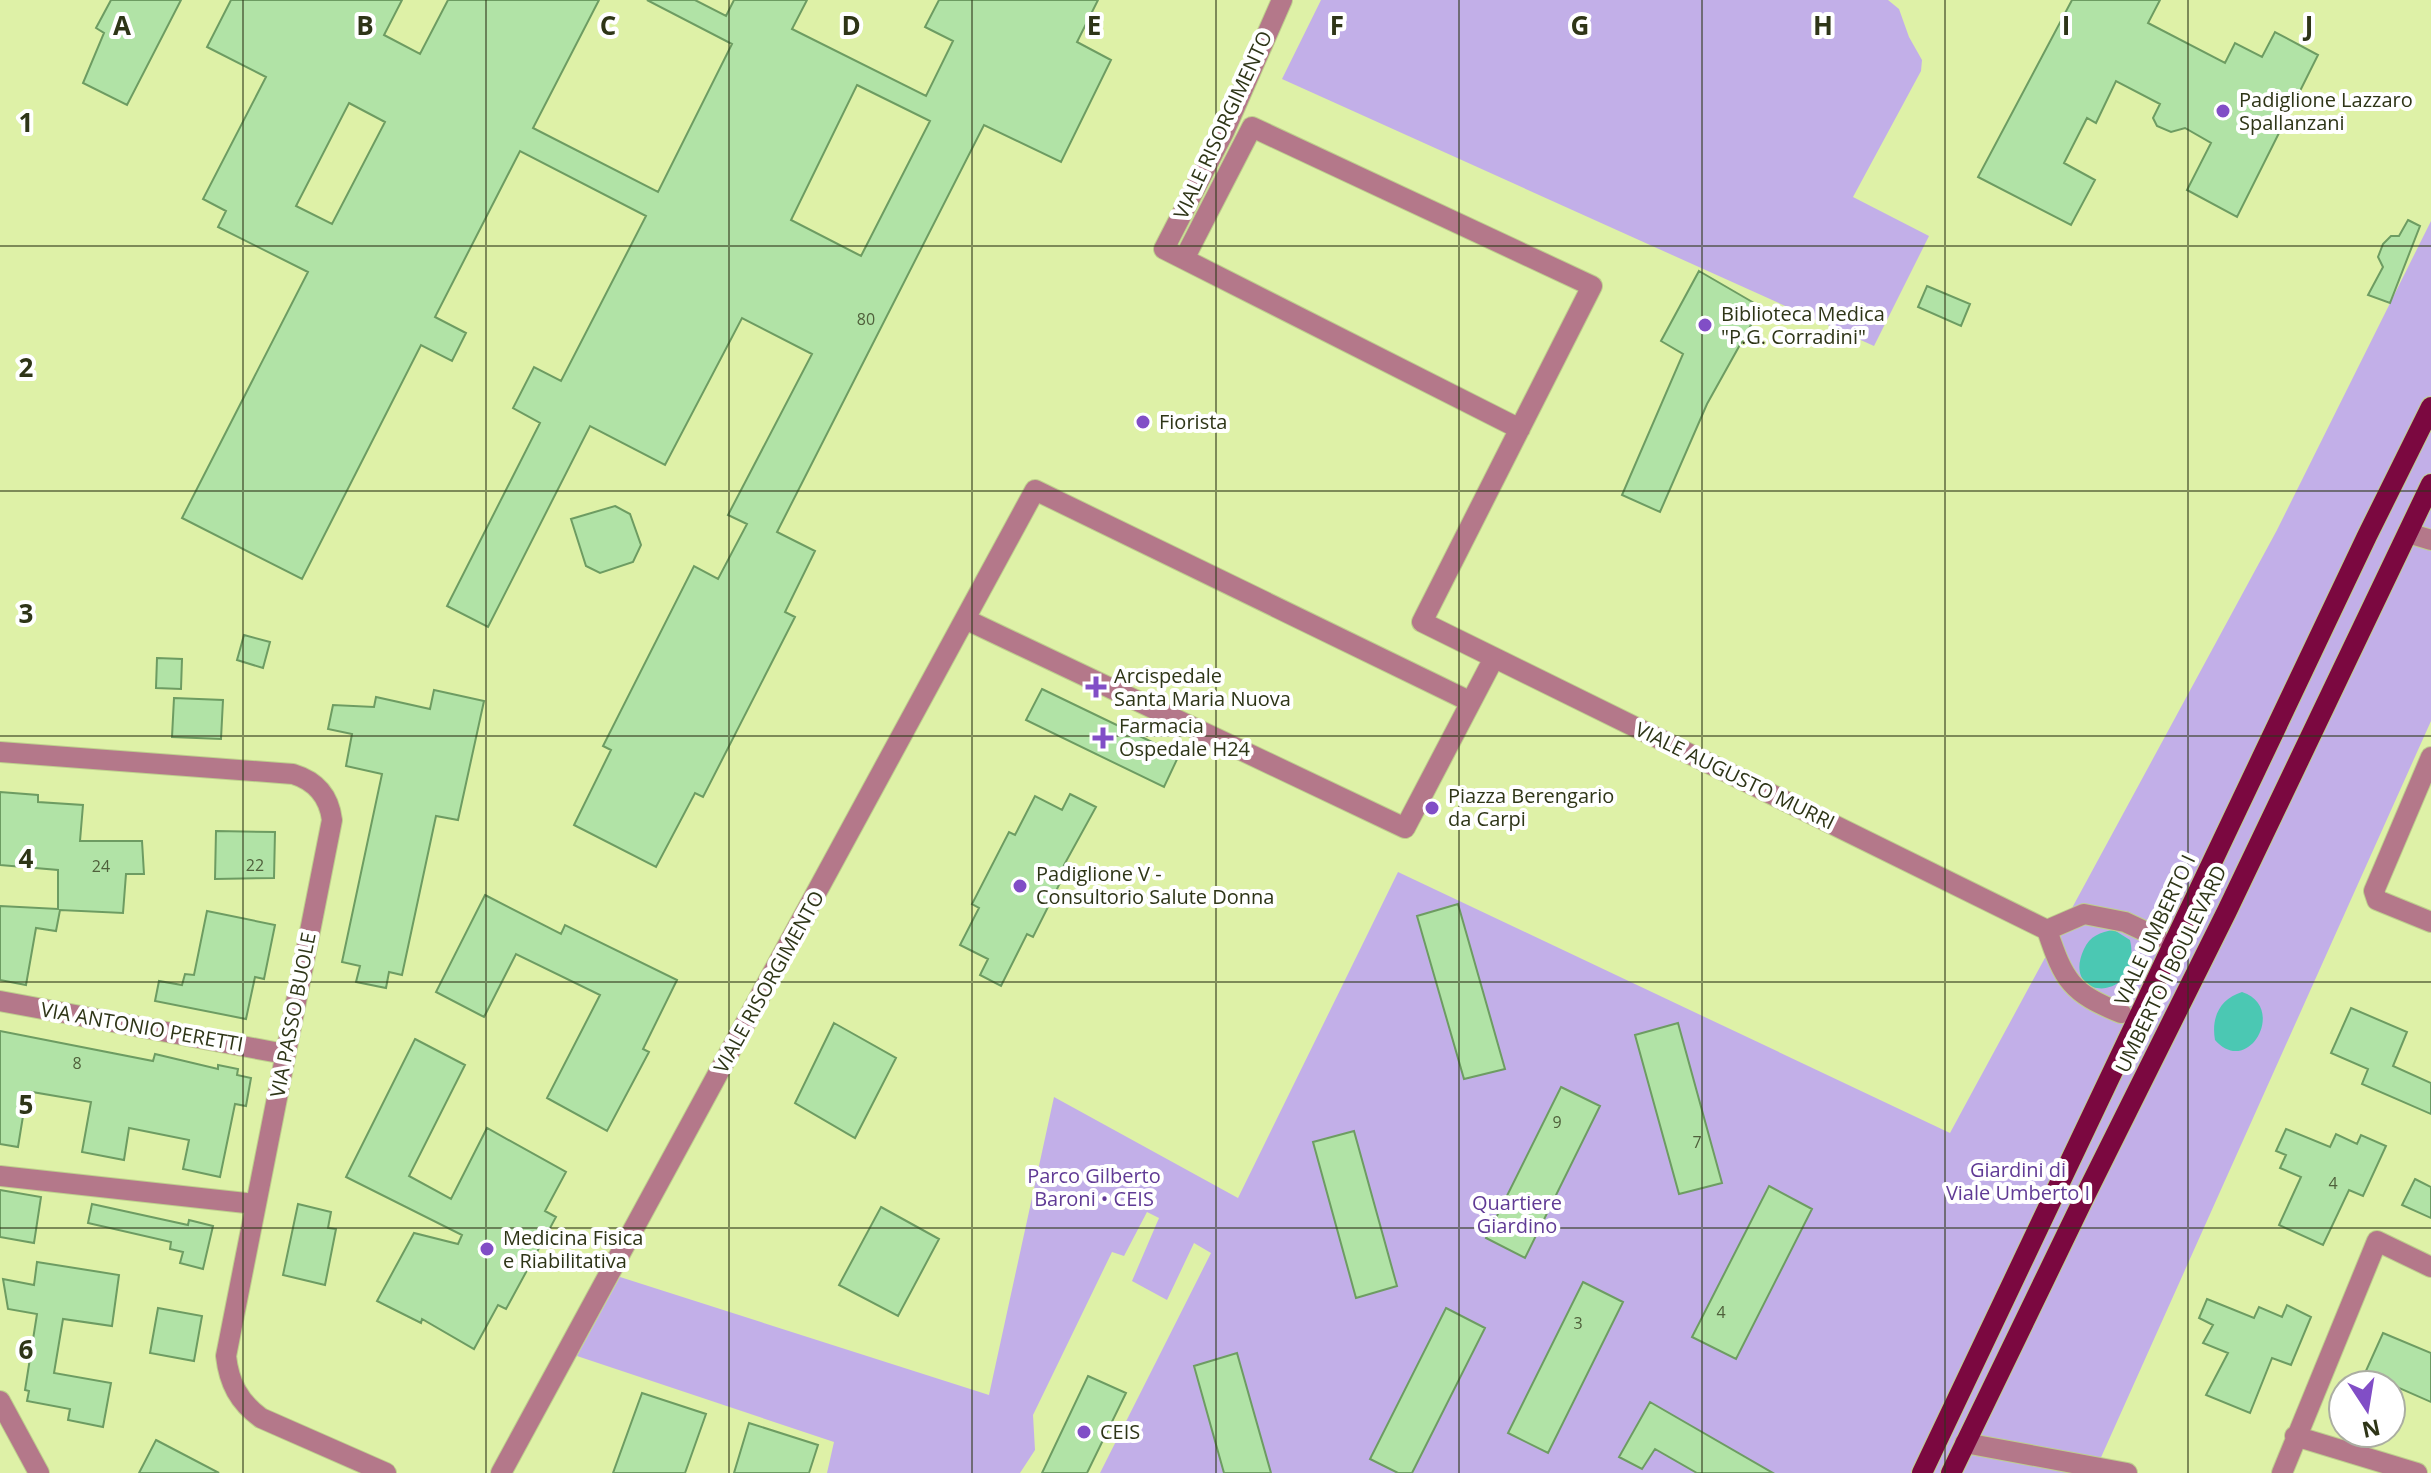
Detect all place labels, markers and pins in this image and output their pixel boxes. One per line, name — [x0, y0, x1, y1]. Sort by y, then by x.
place label: Padiglione Lazzaro Spallanzani — [2239, 86, 2413, 136]
marker: Padiglione Lazzaro Spallanzani — [2214, 102, 2232, 120]
place label: Biblioteca Medica "P.G. Corradini" — [1721, 300, 1885, 350]
marker: Biblioteca Medica "P.G. Corradini" — [1696, 316, 1714, 334]
place label: Fiorista — [1159, 408, 1227, 435]
marker: Fiorista — [1134, 413, 1152, 431]
place label: Arcispedale Santa Maria Nuova — [1114, 662, 1291, 712]
marker: Arcispedale Santa Maria Nuova — [1085, 676, 1107, 698]
place label: Farmacia Ospedale H24 — [1119, 712, 1251, 762]
marker: Farmacia Ospedale H24 — [1094, 729, 1112, 747]
place label: Piazza Berengario da Carpi — [1448, 782, 1614, 832]
marker: Piazza Berengario da Carpi — [1423, 799, 1441, 817]
place label: Padiglione V - Consultorio Salute Donna — [1036, 860, 1275, 910]
marker: Padiglione V - Consultorio Salute Donna — [1011, 877, 1029, 895]
place label: Medicina Fisica e Riabilitativa — [503, 1224, 643, 1274]
marker: Medicina Fisica e Riabilitativa — [478, 1240, 496, 1258]
place label: CEIS — [1100, 1418, 1140, 1445]
marker: CEIS — [1075, 1423, 1093, 1441]

